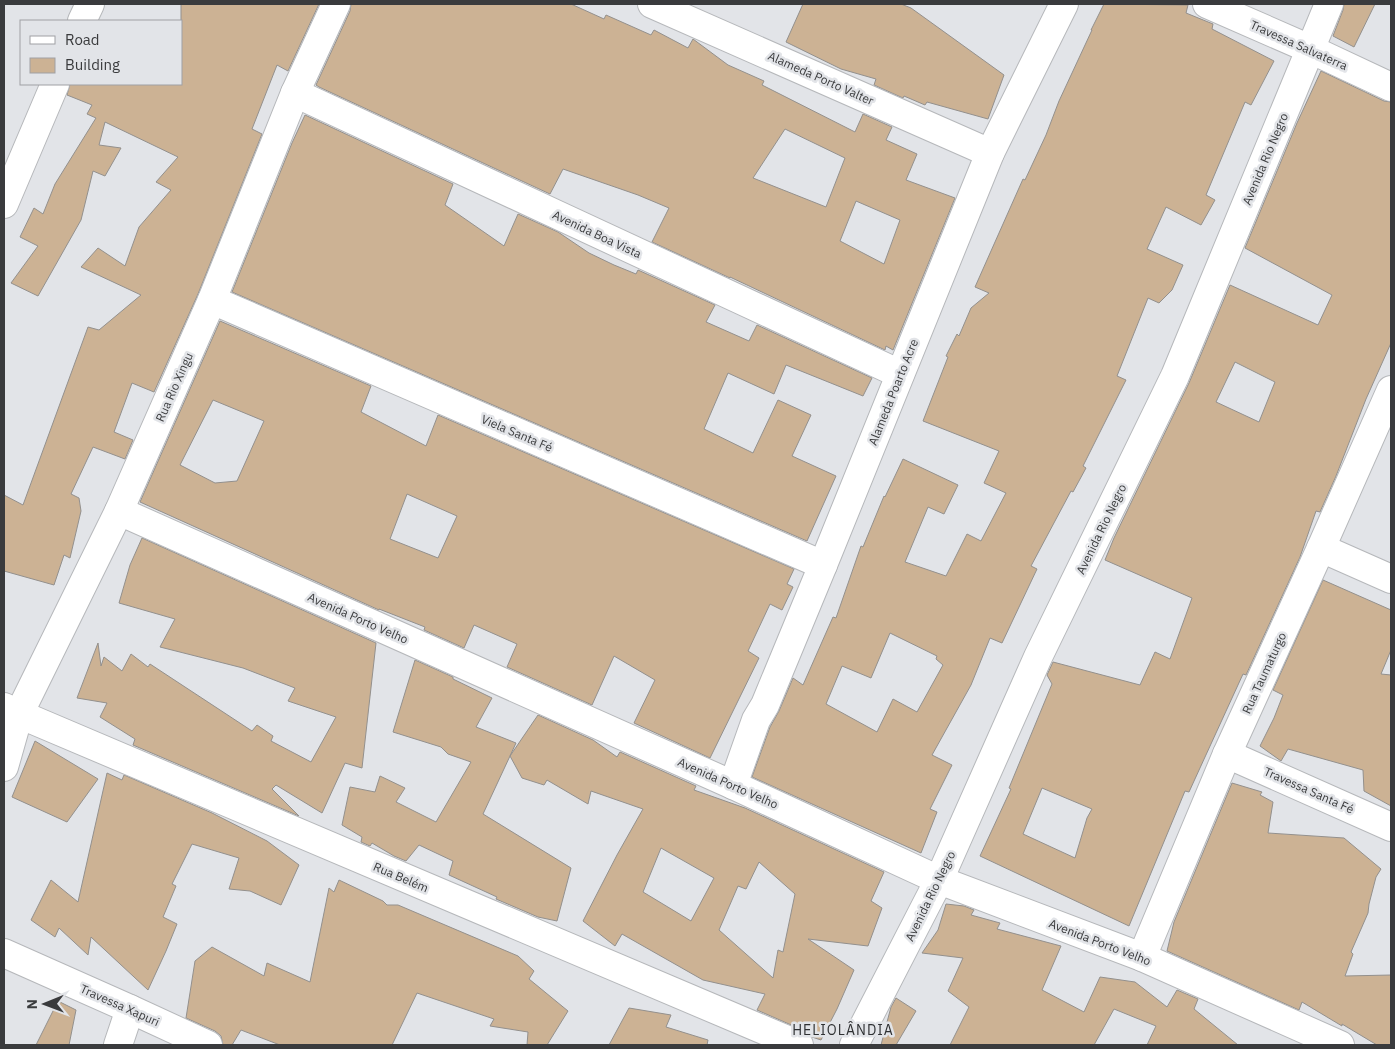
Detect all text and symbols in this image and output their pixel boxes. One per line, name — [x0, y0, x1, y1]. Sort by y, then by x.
street label: Travessa Salvaterra — [1248, 17, 1350, 73]
legend — [20, 20, 182, 85]
text: Road — [65, 30, 100, 49]
street label: Alameda Porto Valter — [766, 48, 877, 108]
text: Building — [65, 55, 120, 74]
street label: Avenida Rio Negro — [1239, 110, 1291, 207]
street label: Avenida Boa Vista — [550, 207, 644, 261]
street label: Alameda Poarto Acre — [865, 336, 921, 447]
street label: Rua Rio Xingu — [152, 350, 196, 424]
street label: Viela Santa Fé — [479, 411, 555, 455]
street label: Avenida Rio Negro — [1073, 481, 1129, 577]
street label: Avenida Porto Velho — [306, 589, 411, 647]
street label: Rua Taumaturgo — [1239, 630, 1290, 716]
street label: Avenida Porto Velho — [676, 754, 781, 812]
street label: Travessa Santa Fé — [1262, 763, 1357, 817]
street label: Avenida Rio Negro — [902, 848, 958, 944]
street label: Rua Belém — [371, 859, 431, 895]
street label: Avenida Porto Velho — [1047, 916, 1153, 968]
north arrow — [20, 979, 70, 1029]
street label: Travessa Xapuri — [78, 981, 162, 1029]
text: N — [23, 999, 41, 1009]
district label: HELIOLÂNDIA — [792, 1021, 894, 1039]

